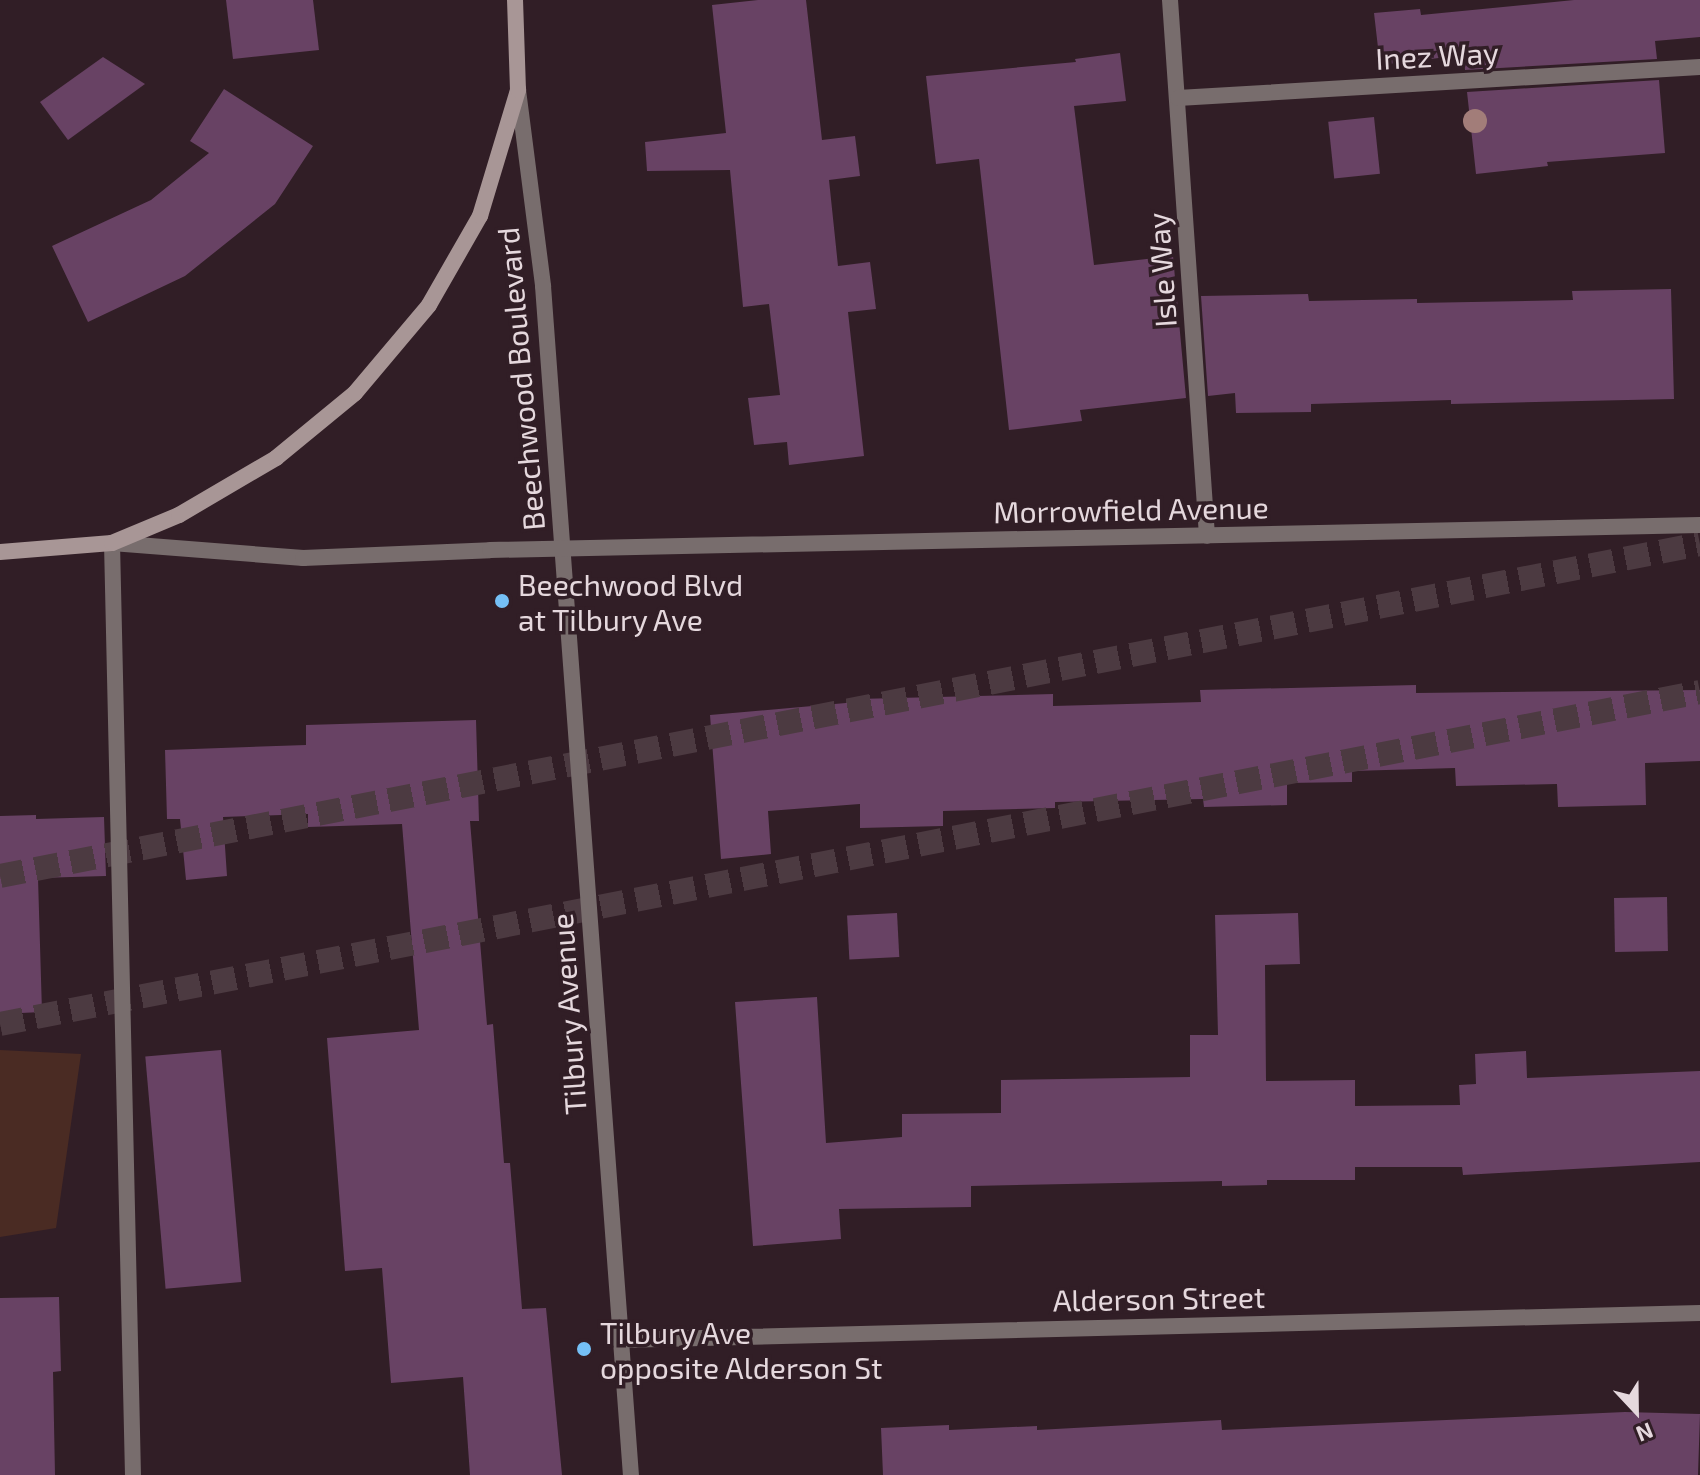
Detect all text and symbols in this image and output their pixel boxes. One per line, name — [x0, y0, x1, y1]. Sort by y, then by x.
street label: Inez Way — [1374, 34, 1500, 76]
street label: Isle Way — [1139, 211, 1183, 329]
street label: Beechwood Boulevard — [489, 226, 551, 532]
street label: Morrowfield Avenue — [993, 489, 1269, 529]
place label: Beechwood Blvd at Tilbury Ave — [518, 566, 743, 636]
marker: Beechwood Blvd at Tilbury Ave — [493, 592, 511, 610]
street label: Tilbury Avenue — [543, 911, 593, 1117]
street label: Alderson Street — [1052, 1278, 1266, 1318]
place label: Tilbury Ave opposite Alderson St — [600, 1314, 883, 1384]
marker: Tilbury Ave opposite Alderson St — [575, 1340, 593, 1358]
north arrow — [1596, 1371, 1676, 1451]
text: N — [1633, 1418, 1657, 1448]

